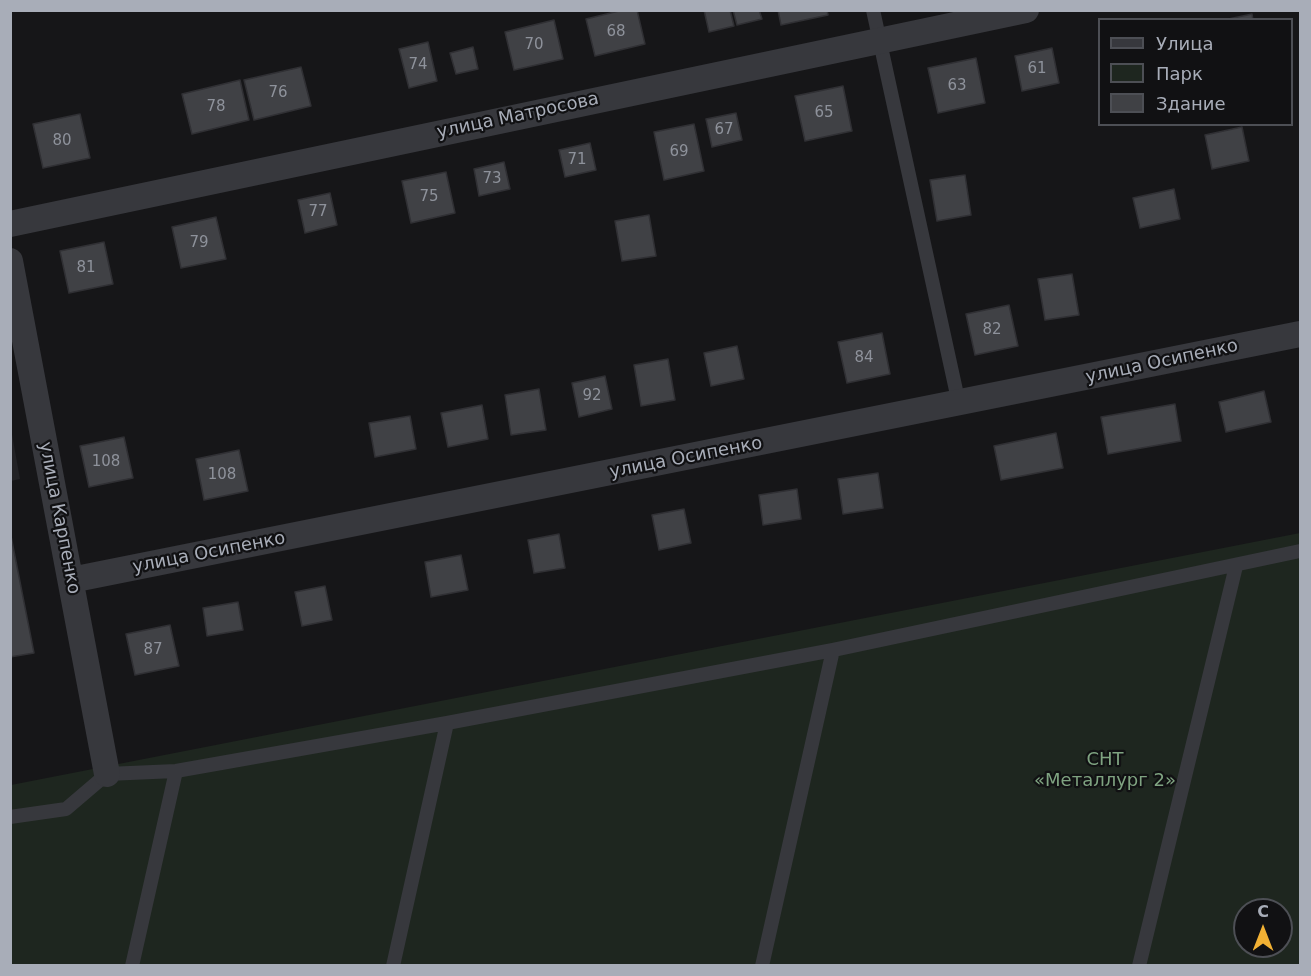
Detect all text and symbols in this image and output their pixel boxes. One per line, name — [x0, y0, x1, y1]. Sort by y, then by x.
legend — [1098, 18, 1293, 126]
house number: 68 — [606, 23, 626, 41]
text: Улица — [1156, 33, 1213, 54]
house number: 70 — [524, 36, 544, 54]
house number: 74 — [408, 56, 428, 74]
house number: 61 — [1027, 60, 1047, 78]
text: Парк — [1156, 63, 1203, 84]
house number: 63 — [947, 77, 967, 95]
house number: 76 — [268, 84, 288, 102]
street label: улица Матросова — [435, 88, 601, 144]
text: Здание — [1156, 93, 1226, 114]
house number: 78 — [206, 98, 226, 116]
house number: 65 — [814, 104, 834, 122]
house number: 67 — [714, 121, 734, 139]
house number: 80 — [52, 132, 72, 150]
house number: 69 — [669, 143, 689, 161]
house number: 71 — [567, 151, 587, 169]
house number: 73 — [482, 170, 502, 188]
house number: 75 — [419, 188, 439, 206]
house number: 77 — [308, 203, 328, 221]
house number: 79 — [189, 234, 209, 252]
house number: 81 — [76, 259, 96, 277]
house number: 82 — [982, 321, 1002, 339]
street label: улица Осипенко — [1084, 335, 1240, 389]
house number: 84 — [854, 349, 874, 367]
house number: 92 — [582, 387, 602, 405]
street label: улица Осипенко — [608, 433, 764, 483]
street label: улица Карпенко — [34, 440, 84, 596]
house number: 108 — [92, 453, 120, 471]
house number: 108 — [208, 466, 236, 484]
street label: улица Осипенко — [131, 528, 287, 578]
house number: 87 — [143, 641, 163, 659]
park label: СНТ «Металлург 2» — [1034, 749, 1176, 792]
north arrow — [1233, 898, 1293, 958]
text: С — [1257, 902, 1269, 921]

